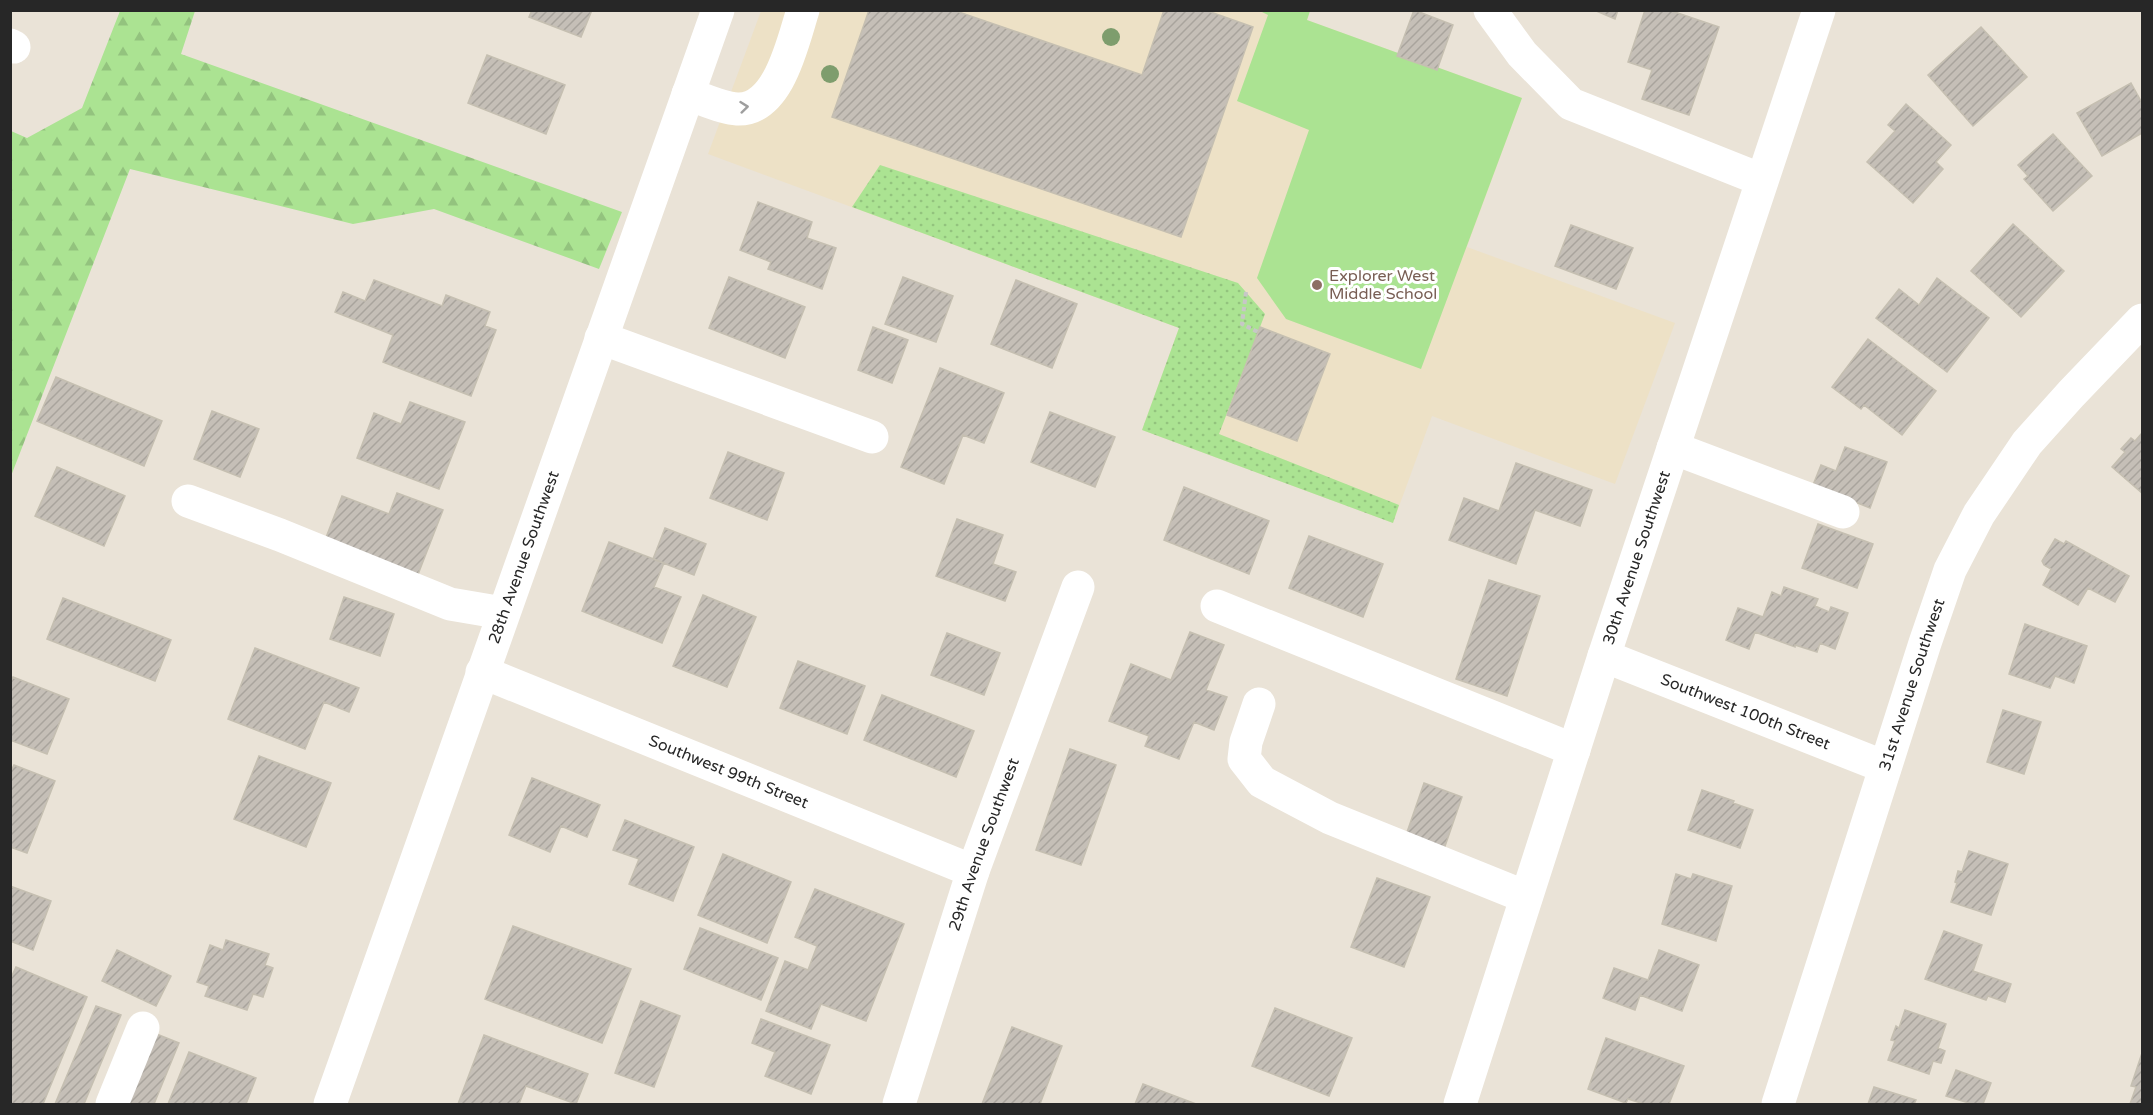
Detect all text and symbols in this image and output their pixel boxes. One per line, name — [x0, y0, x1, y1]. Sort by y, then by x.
one-way arrow — [739, 101, 749, 114]
place label: Explorer West Middle School — [1329, 266, 1437, 304]
marker: Explorer West Middle School — [1310, 278, 1324, 292]
street label: 28th Avenue Southwest — [484, 468, 564, 647]
street label: 30th Avenue Southwest — [1598, 468, 1675, 647]
street label: 31st Avenue Southwest — [1875, 596, 1949, 774]
street label: Southwest 100th Street — [1658, 669, 1833, 754]
street label: Southwest 99th Street — [646, 731, 811, 813]
street label: 29th Avenue Southwest — [945, 755, 1024, 934]

